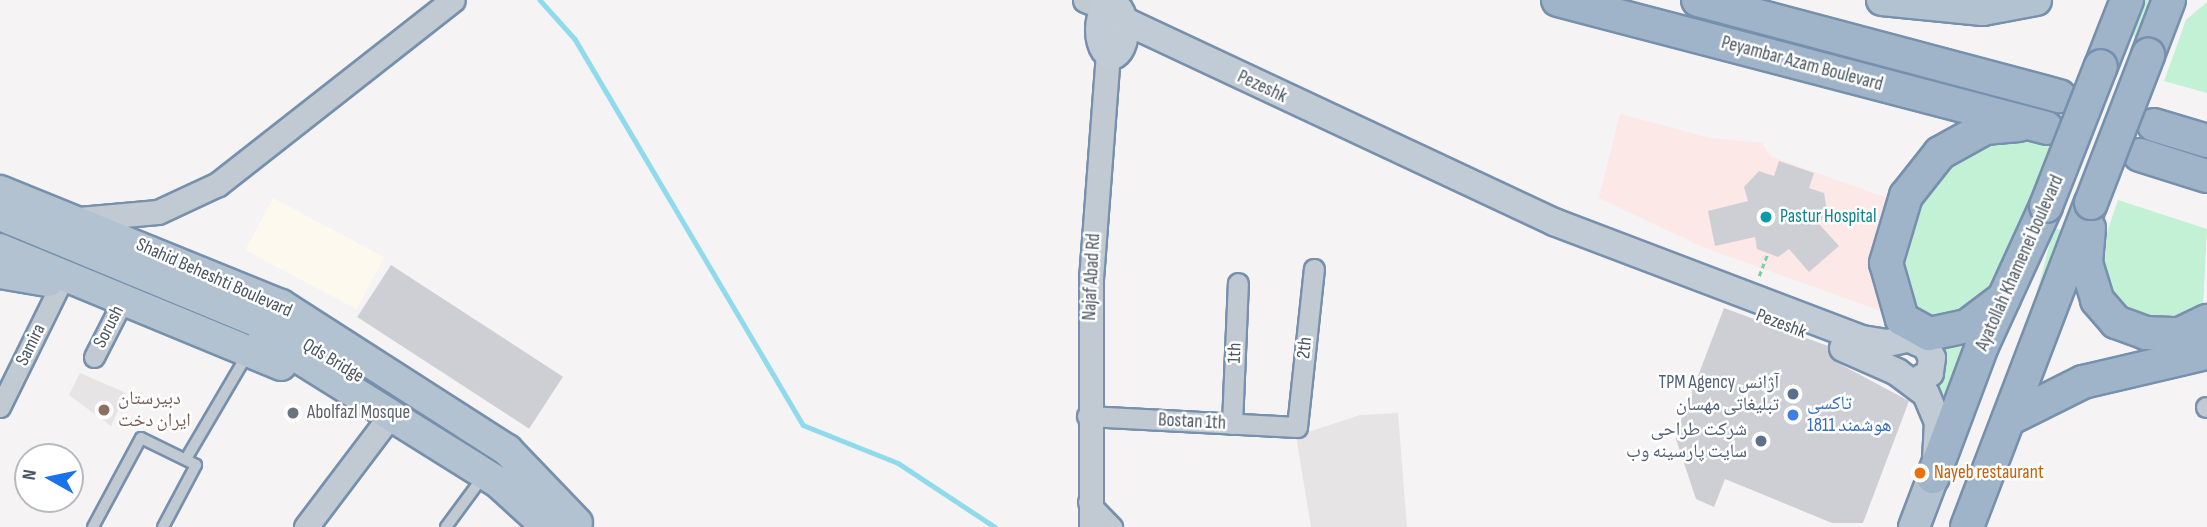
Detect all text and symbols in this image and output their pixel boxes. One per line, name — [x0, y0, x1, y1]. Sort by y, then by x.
street label: Peyambar Azam Boulevard — [1719, 31, 1885, 97]
street label: Pezeshk — [1234, 66, 1290, 108]
street label: Ayatollah Khamenei boulevard — [1971, 172, 2069, 354]
place label: Pastur Hospital — [1780, 206, 1876, 228]
marker: Pastur Hospital — [1758, 209, 1774, 225]
street label: Shahid Beheshti Boulevard — [133, 233, 295, 323]
street label: Najaf Abad Rd — [1078, 233, 1106, 321]
street label: Sorush — [89, 302, 129, 352]
street label: Pezeshk — [1753, 304, 1809, 344]
street label: Samira — [11, 320, 51, 370]
street label: Qds Bridge — [298, 334, 368, 388]
street label: 2th — [1293, 336, 1317, 360]
street label: 1th — [1223, 342, 1247, 364]
place label: TPM Agency آژانس تبلیغاتی مهسان — [1659, 372, 1779, 416]
marker: TPM Agency آژانس تبلیغاتی مهسان — [1785, 386, 1801, 402]
place label: دبیرستان ایران دخت — [118, 388, 191, 432]
place label: تاکسی هوشمند 1811 — [1807, 393, 1892, 437]
marker: دبیرستان ایران دخت — [96, 402, 112, 418]
place label: Abolfazl Mosque — [307, 402, 410, 424]
marker: Abolfazl Mosque — [285, 405, 301, 421]
marker: تاکسی هوشمند 1811 — [1785, 407, 1801, 423]
street label: Bostan 1th — [1158, 409, 1226, 435]
place label: شرکت طراحی سایت پارسینه وب — [1626, 419, 1747, 463]
marker: شرکت طراحی سایت پارسینه وب — [1753, 433, 1769, 449]
north arrow — [14, 443, 84, 513]
place label: Nayeb restaurant — [1934, 462, 2044, 484]
marker: Nayeb restaurant — [1912, 465, 1928, 481]
text: N — [18, 468, 42, 482]

